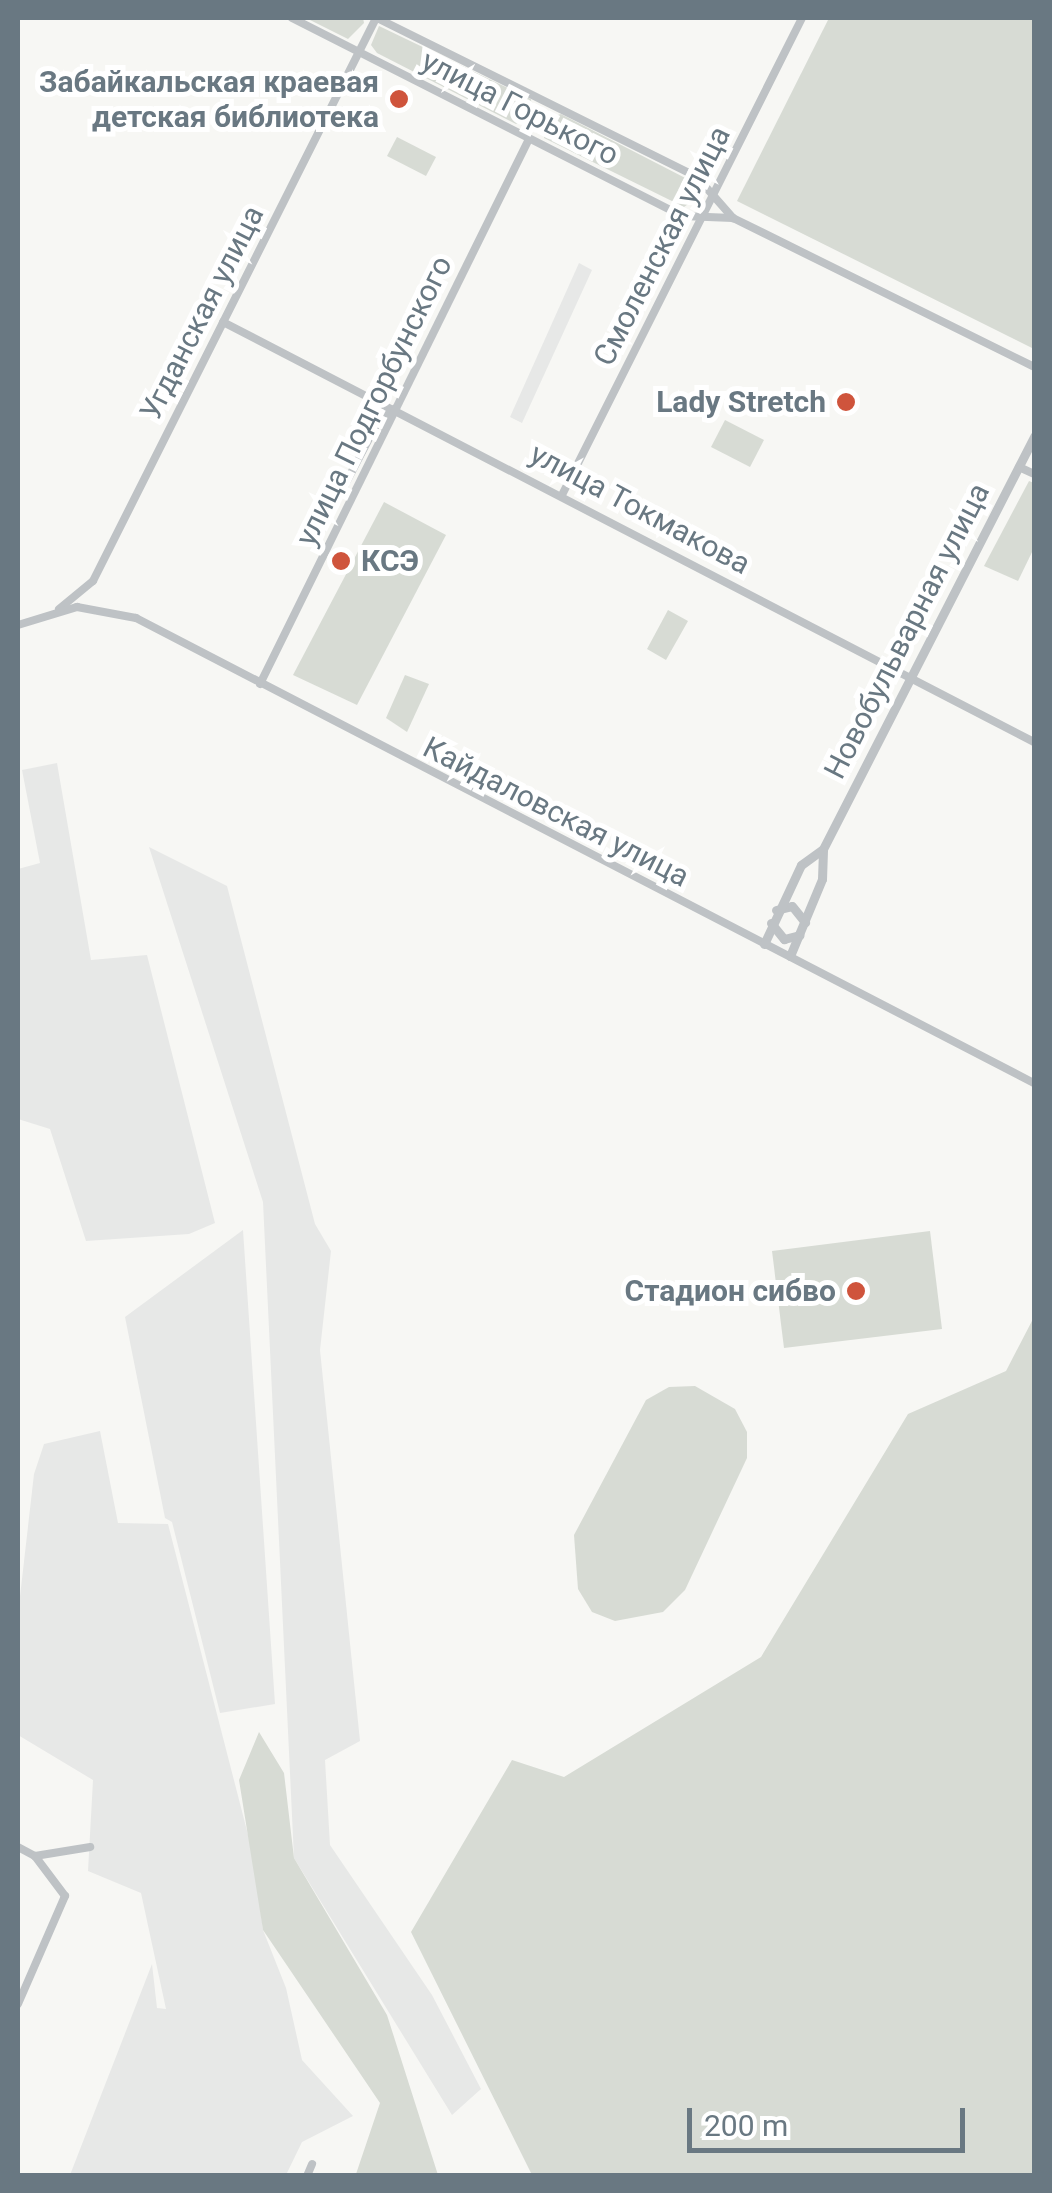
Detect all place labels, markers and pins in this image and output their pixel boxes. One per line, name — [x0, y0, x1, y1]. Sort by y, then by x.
place label: Забайкальская краевая детская библиотека — [39, 64, 379, 134]
marker: Забайкальская краевая детская библиотека — [388, 88, 410, 110]
place label: Lady Stretch — [656, 384, 826, 420]
marker: Lady Stretch — [835, 391, 857, 413]
place label: КСЭ — [361, 543, 419, 579]
marker: КСЭ — [330, 550, 352, 572]
place label: Стадион сибво — [625, 1273, 836, 1309]
marker: Стадион сибво — [845, 1280, 867, 1302]

